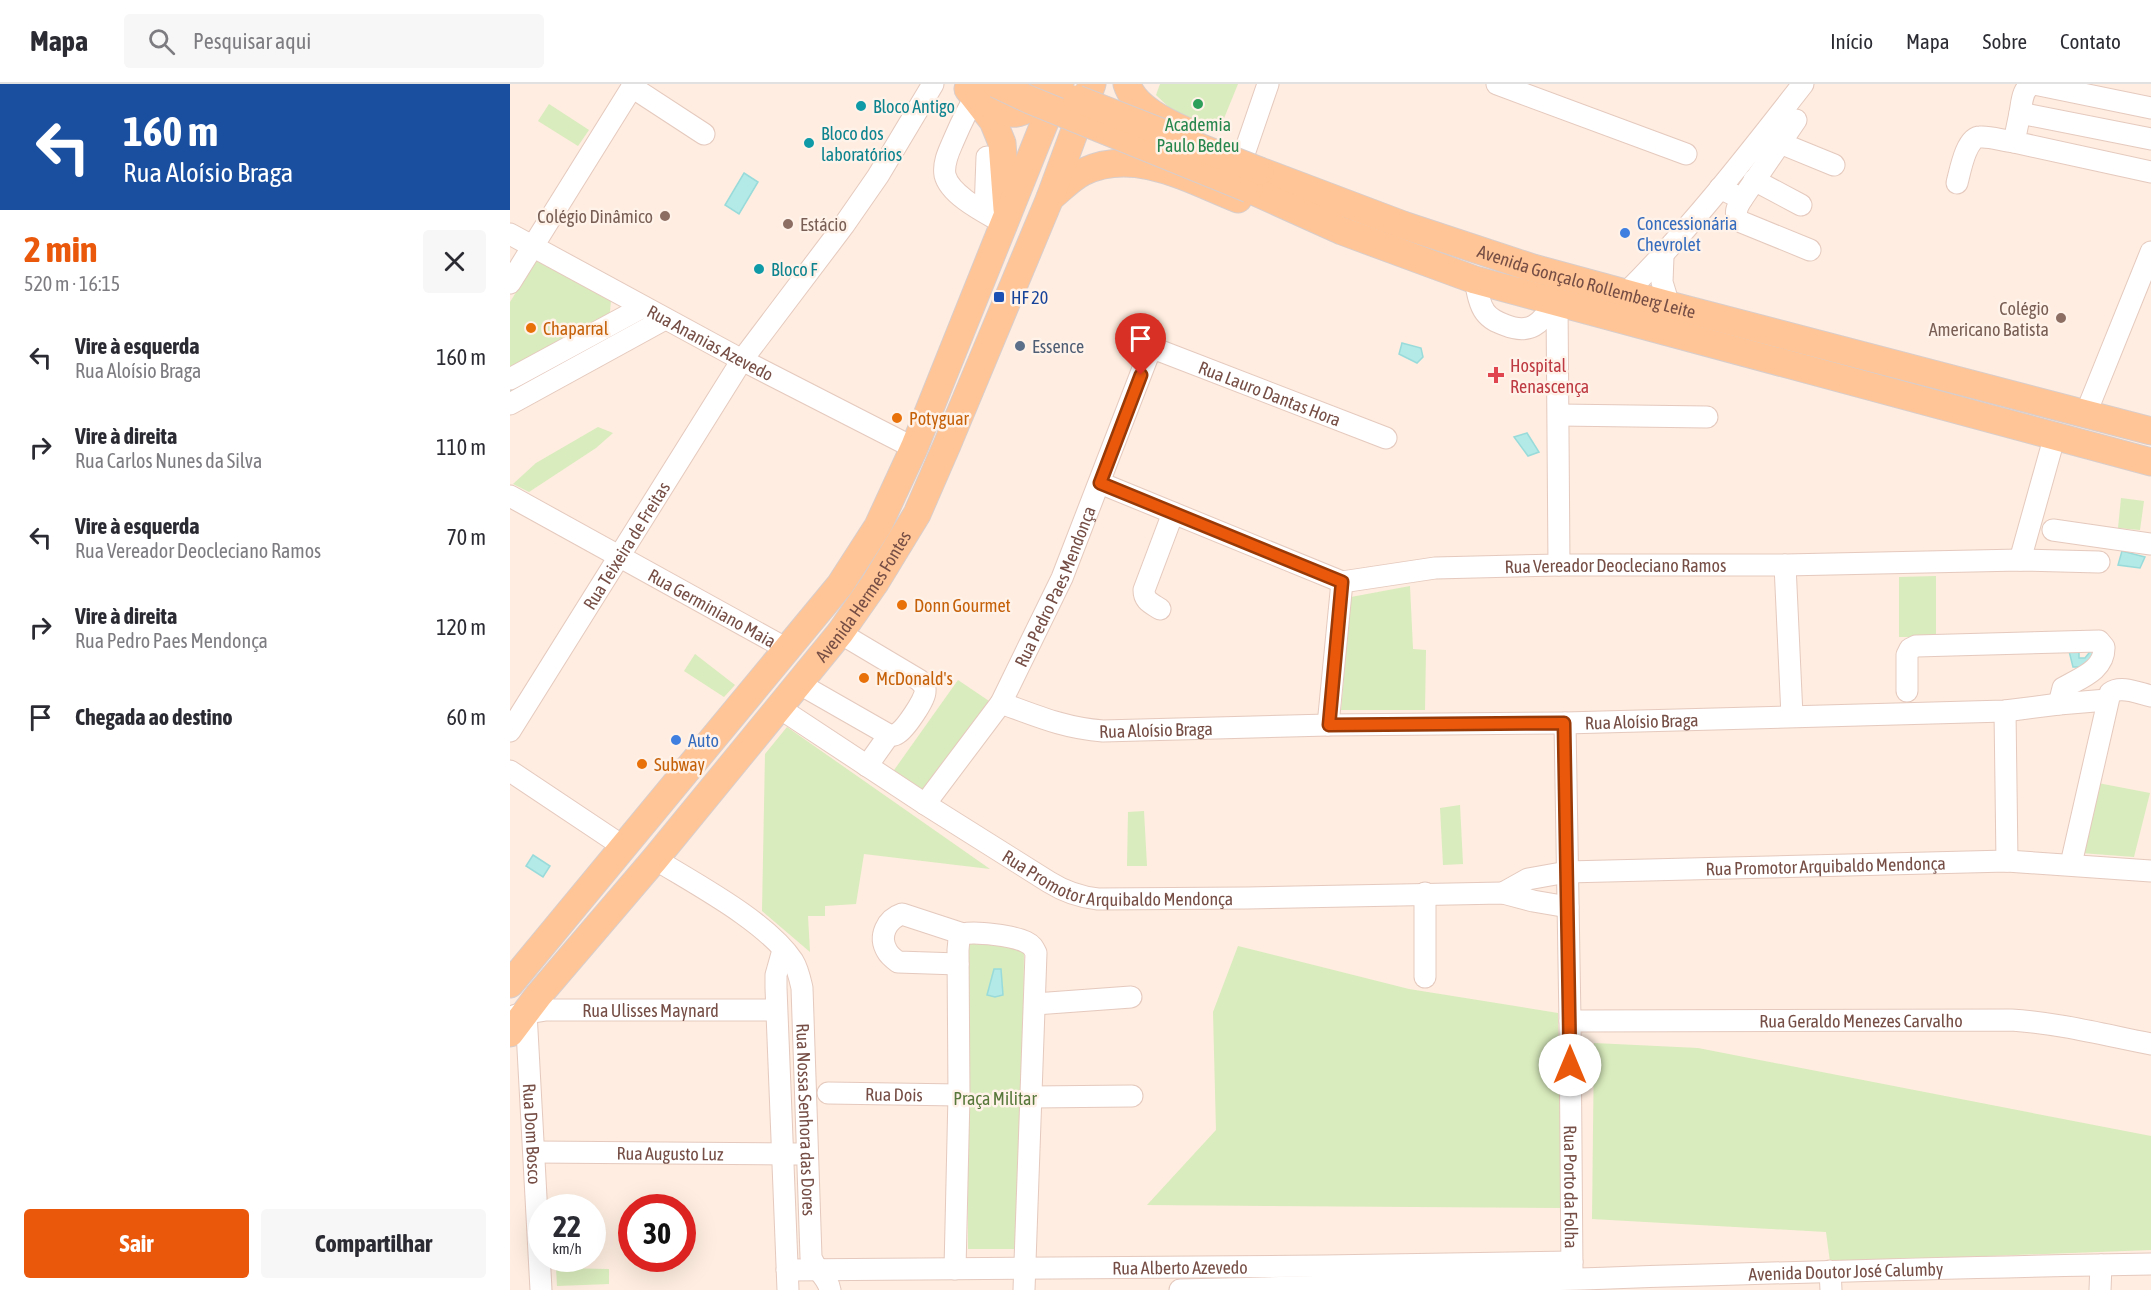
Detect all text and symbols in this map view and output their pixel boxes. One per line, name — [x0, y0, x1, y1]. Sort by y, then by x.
search box — [124, 14, 544, 68]
text: Mapa — [30, 25, 88, 57]
icon: search — [145, 25, 178, 58]
text: Pesquisar aqui — [193, 28, 311, 54]
text: Início — [1830, 29, 1873, 53]
text: Mapa — [1906, 29, 1950, 53]
text: Sobre — [1983, 29, 2027, 53]
text: Contato — [2060, 29, 2121, 53]
place label: Bloco Antigo — [873, 96, 955, 117]
marker: Academia Paulo Bedeu — [1191, 97, 1205, 111]
marker: Bloco Antigo — [854, 99, 868, 113]
text: 160 m — [123, 107, 218, 155]
icon: left — [24, 108, 102, 186]
place label: Academia Paulo Bedeu — [1156, 114, 1240, 156]
place label: Bloco dos laboratórios — [821, 123, 902, 165]
marker: Bloco dos laboratórios — [802, 136, 816, 150]
text: Rua Aloísio Braga — [123, 157, 293, 188]
place label: Colégio Dinâmico — [537, 206, 653, 227]
marker: Colégio Dinâmico — [658, 209, 672, 223]
place label: Concessionária Chevrolet — [1637, 213, 1737, 255]
place label: Estácio — [800, 214, 847, 235]
marker: Estácio — [781, 217, 795, 231]
marker: Concessionária Chevrolet — [1618, 226, 1632, 240]
text: 2 min — [24, 228, 98, 270]
button: close — [423, 230, 486, 293]
street label: Avenida Gonçalo Rollemberg Leite — [1475, 240, 1698, 322]
place label: Bloco F — [771, 259, 818, 280]
marker: Bloco F — [752, 262, 766, 276]
text: 520 m · 16:15 — [24, 272, 120, 295]
place label: HF 20 — [1011, 287, 1048, 308]
marker: HF 20 — [992, 290, 1006, 304]
place label: Colégio Americano Batista — [1929, 298, 2049, 340]
street label: Rua Ananias Azevedo — [644, 300, 777, 385]
marker: Colégio Americano Batista — [2054, 311, 2068, 325]
pin — [1115, 313, 1166, 375]
place label: Chaparral — [543, 318, 609, 339]
marker: Chaparral — [524, 321, 538, 335]
icon: arrive — [1124, 322, 1157, 355]
text: Vire à esquerda — [75, 333, 200, 359]
place label: Essence — [1032, 336, 1084, 357]
marker: Essence — [1013, 339, 1027, 353]
icon: left — [24, 341, 57, 374]
text: 160 m — [436, 344, 486, 370]
place label: Hospital Renascença — [1510, 355, 1589, 397]
street label: Rua Lauro Dantas Hora — [1196, 356, 1344, 430]
text: Rua Aloísio Braga — [75, 359, 201, 382]
marker: Hospital Renascença — [1487, 366, 1505, 384]
place label: Potyguar — [909, 408, 970, 429]
marker: Potyguar — [890, 411, 904, 425]
text: Vire à direita — [75, 423, 177, 449]
icon: right — [24, 431, 57, 464]
text: 110 m — [436, 434, 486, 460]
text: Rua Carlos Nunes da Silva — [75, 449, 262, 472]
street label: Rua Teixeira de Freitas — [578, 478, 674, 613]
street label: Rua Pedro Paes Mendonça — [1010, 503, 1099, 670]
text: Vire à esquerda — [75, 513, 200, 539]
icon: left — [24, 521, 57, 554]
text: 70 m — [446, 524, 486, 550]
street label: Avenida Hermes Fontes — [811, 527, 915, 666]
text: Rua Vereador Deocleciano Ramos — [75, 539, 321, 562]
street label: Rua Vereador Deocleciano Ramos — [1504, 555, 1726, 577]
street label: Rua Germiniano Maia — [645, 564, 780, 651]
place label: Donn Gourmet — [914, 595, 1011, 616]
marker: Donn Gourmet — [895, 598, 909, 612]
text: Vire à direita — [75, 603, 177, 629]
icon: right — [24, 611, 57, 644]
text: 120 m — [436, 614, 486, 640]
text: Rua Pedro Paes Mendonça — [75, 629, 268, 652]
place label: McDonald's — [876, 668, 953, 689]
marker: McDonald's — [857, 671, 871, 685]
icon: arrive — [24, 701, 57, 734]
text: Chegada ao destino — [75, 704, 233, 730]
text: 60 m — [446, 704, 486, 730]
street label: Rua Aloísio Braga — [1585, 709, 1699, 733]
street label: Rua Aloísio Braga — [1099, 718, 1213, 742]
place label: Auto — [688, 730, 719, 751]
marker: Auto — [669, 733, 683, 747]
place label: Subway — [654, 754, 705, 775]
marker: Subway — [635, 757, 649, 771]
street label: Rua Promotor Arquibaldo Mendonça — [999, 845, 1233, 910]
street label: Rua Promotor Arquibaldo Mendonça — [1705, 852, 1946, 879]
street label: Rua Ulisses Maynard — [582, 1000, 719, 1021]
street label: Rua Geraldo Menezes Carvalho — [1759, 1010, 1963, 1031]
street label: Rua Nossa Senhora das Dores — [793, 1023, 820, 1216]
position arrow — [1538, 1033, 1602, 1097]
street label: Rua Dom Bosco — [519, 1083, 546, 1185]
street label: Rua Dois — [865, 1083, 923, 1105]
park label: Praça Militar — [953, 1088, 1037, 1109]
street label: Rua Porto da Folha — [1560, 1125, 1582, 1249]
street label: Rua Augusto Luz — [616, 1142, 724, 1164]
speed limit sign: 30 — [618, 1194, 696, 1272]
button: Sair — [24, 1209, 249, 1278]
button: Compartilhar — [261, 1209, 486, 1278]
text: 22 — [553, 1209, 581, 1243]
text: km/h — [552, 1240, 582, 1257]
street label: Rua Alberto Azevedo — [1112, 1256, 1248, 1278]
street label: Avenida Doutor José Calumby — [1748, 1258, 1943, 1284]

